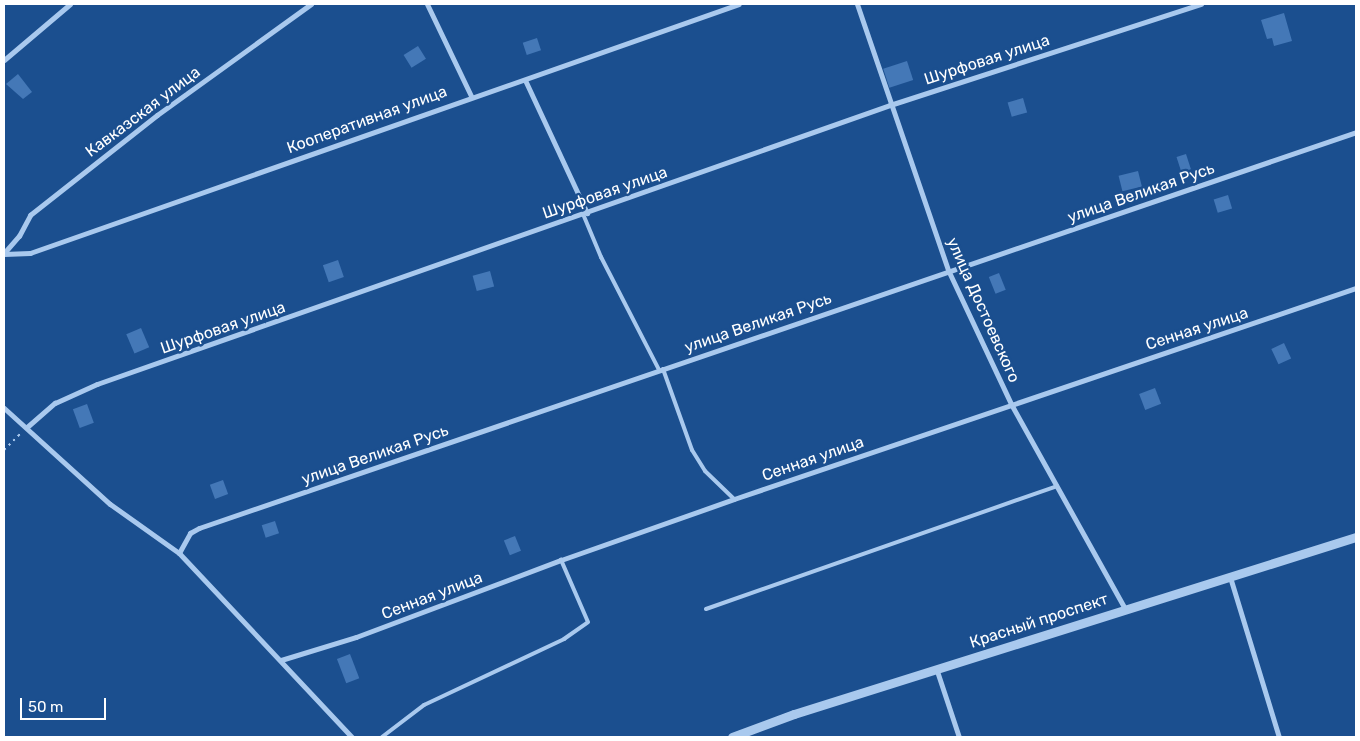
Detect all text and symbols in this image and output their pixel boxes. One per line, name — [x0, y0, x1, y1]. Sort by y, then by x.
street label: Шурфовая улица — [922, 31, 1052, 89]
street label: Кавказская улица — [82, 63, 204, 161]
street label: Кооперативная улица — [284, 82, 450, 158]
street label: улица Великая Русь — [1065, 159, 1217, 227]
street label: Шурфовая улица — [540, 163, 670, 223]
street label: улица Достоевского — [942, 235, 1024, 385]
street label: улица Великая Русь — [682, 289, 834, 357]
street label: Шурфовая улица — [158, 298, 288, 358]
street label: Сенная улица — [1143, 303, 1251, 355]
street label: улица Великая Русь — [299, 421, 451, 489]
street label: Сенная улица — [759, 433, 867, 485]
street label: Сенная улица — [379, 568, 485, 624]
street label: Красный проспект — [967, 590, 1111, 652]
scale bar — [22, 688, 109, 720]
text: 50 m — [28, 698, 63, 716]

